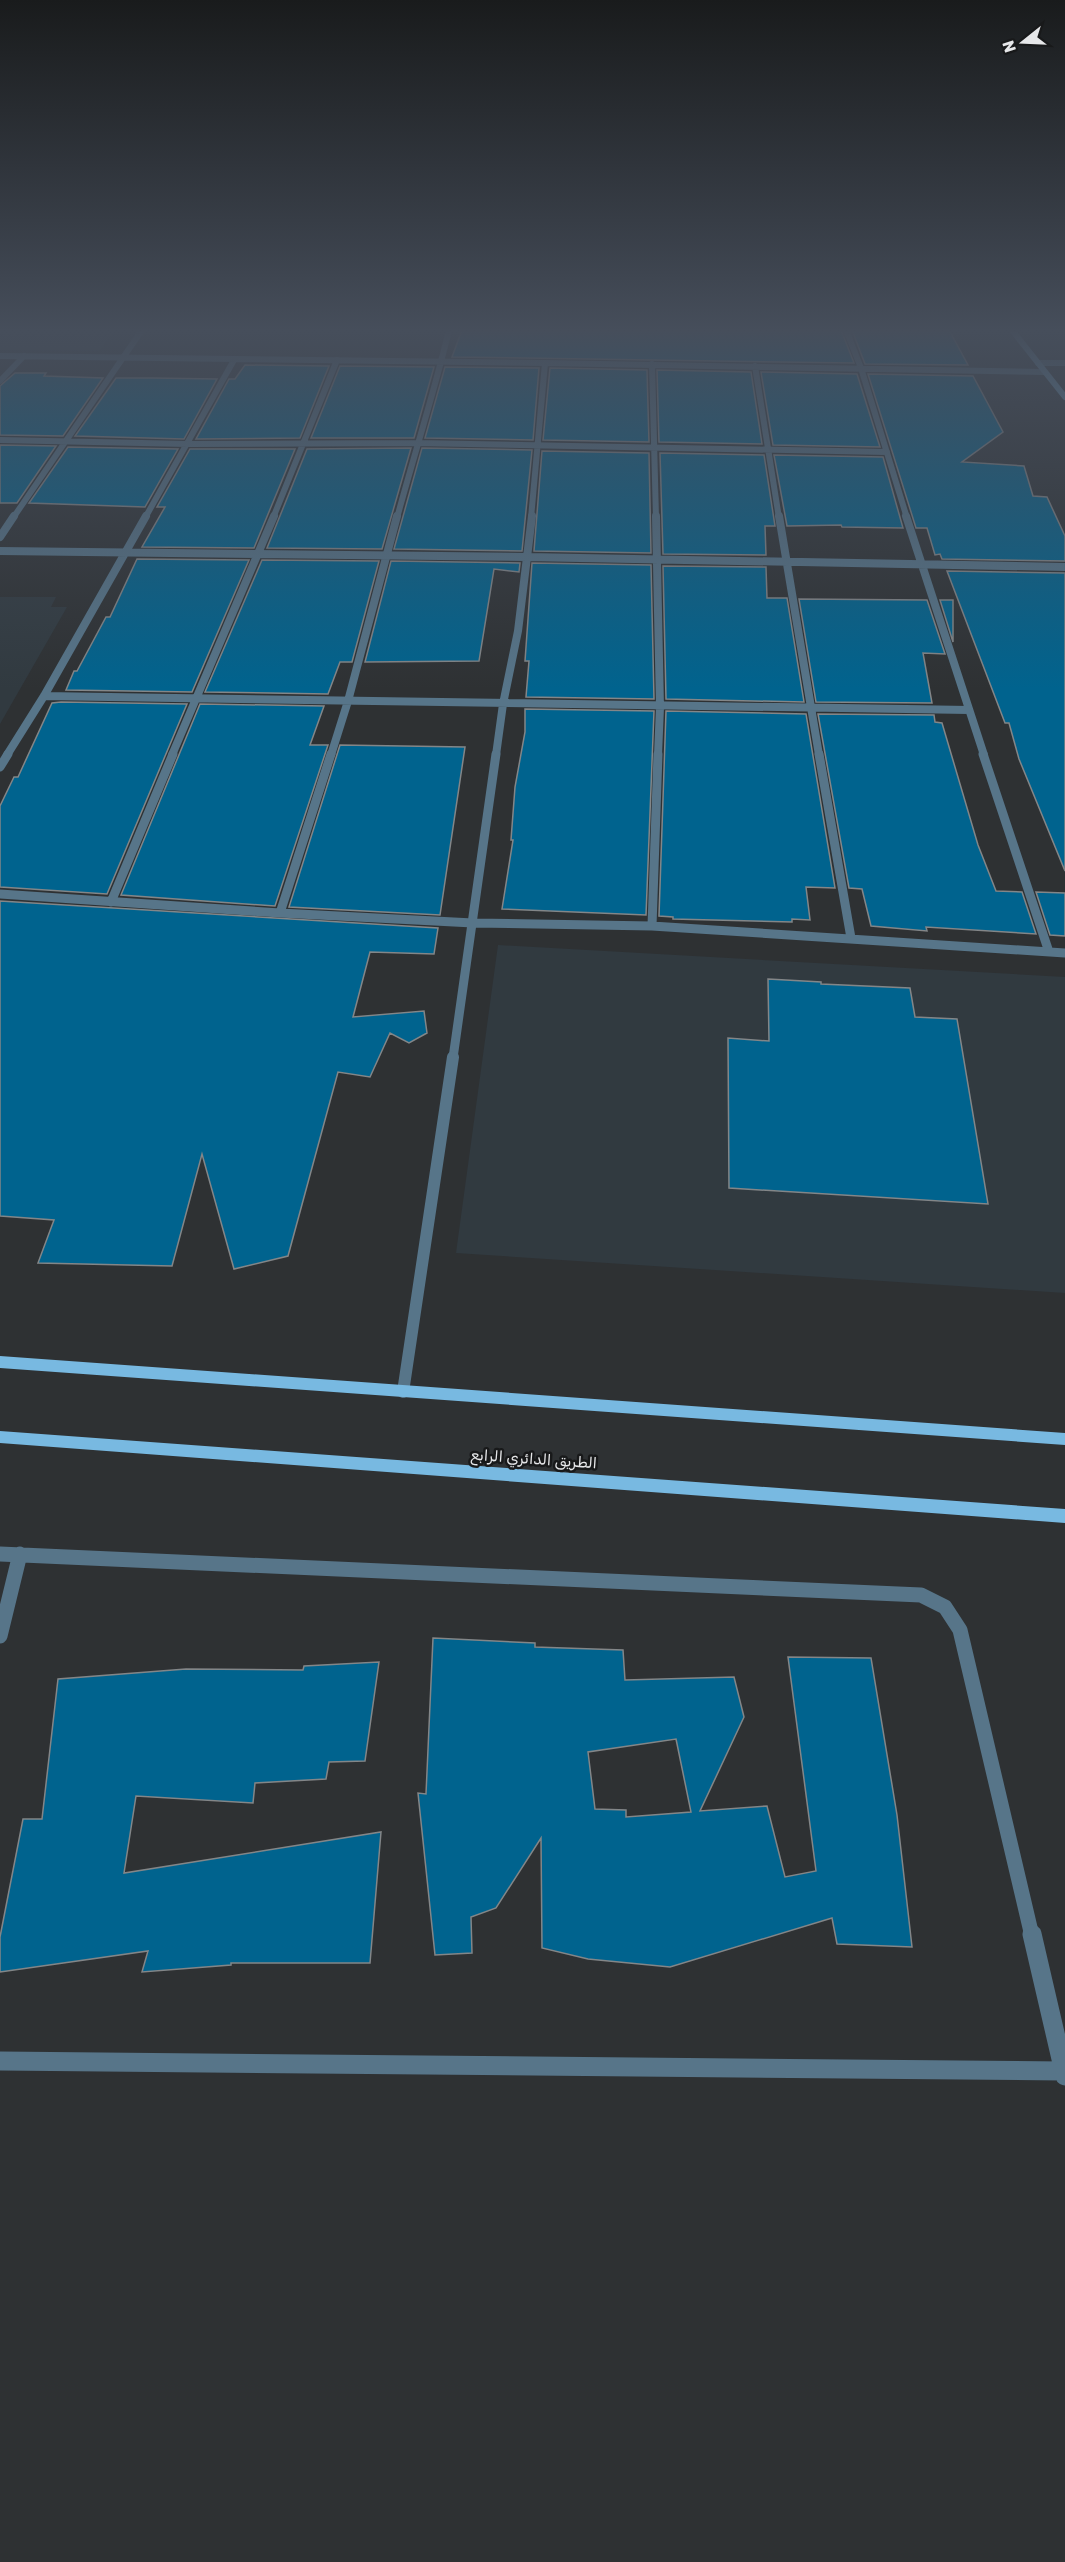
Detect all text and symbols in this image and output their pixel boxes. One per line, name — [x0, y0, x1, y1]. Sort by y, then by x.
north arrow — [993, 12, 1053, 72]
text: N — [998, 38, 1020, 55]
street label: الطريق الدائري الرابع — [470, 1446, 598, 1474]

